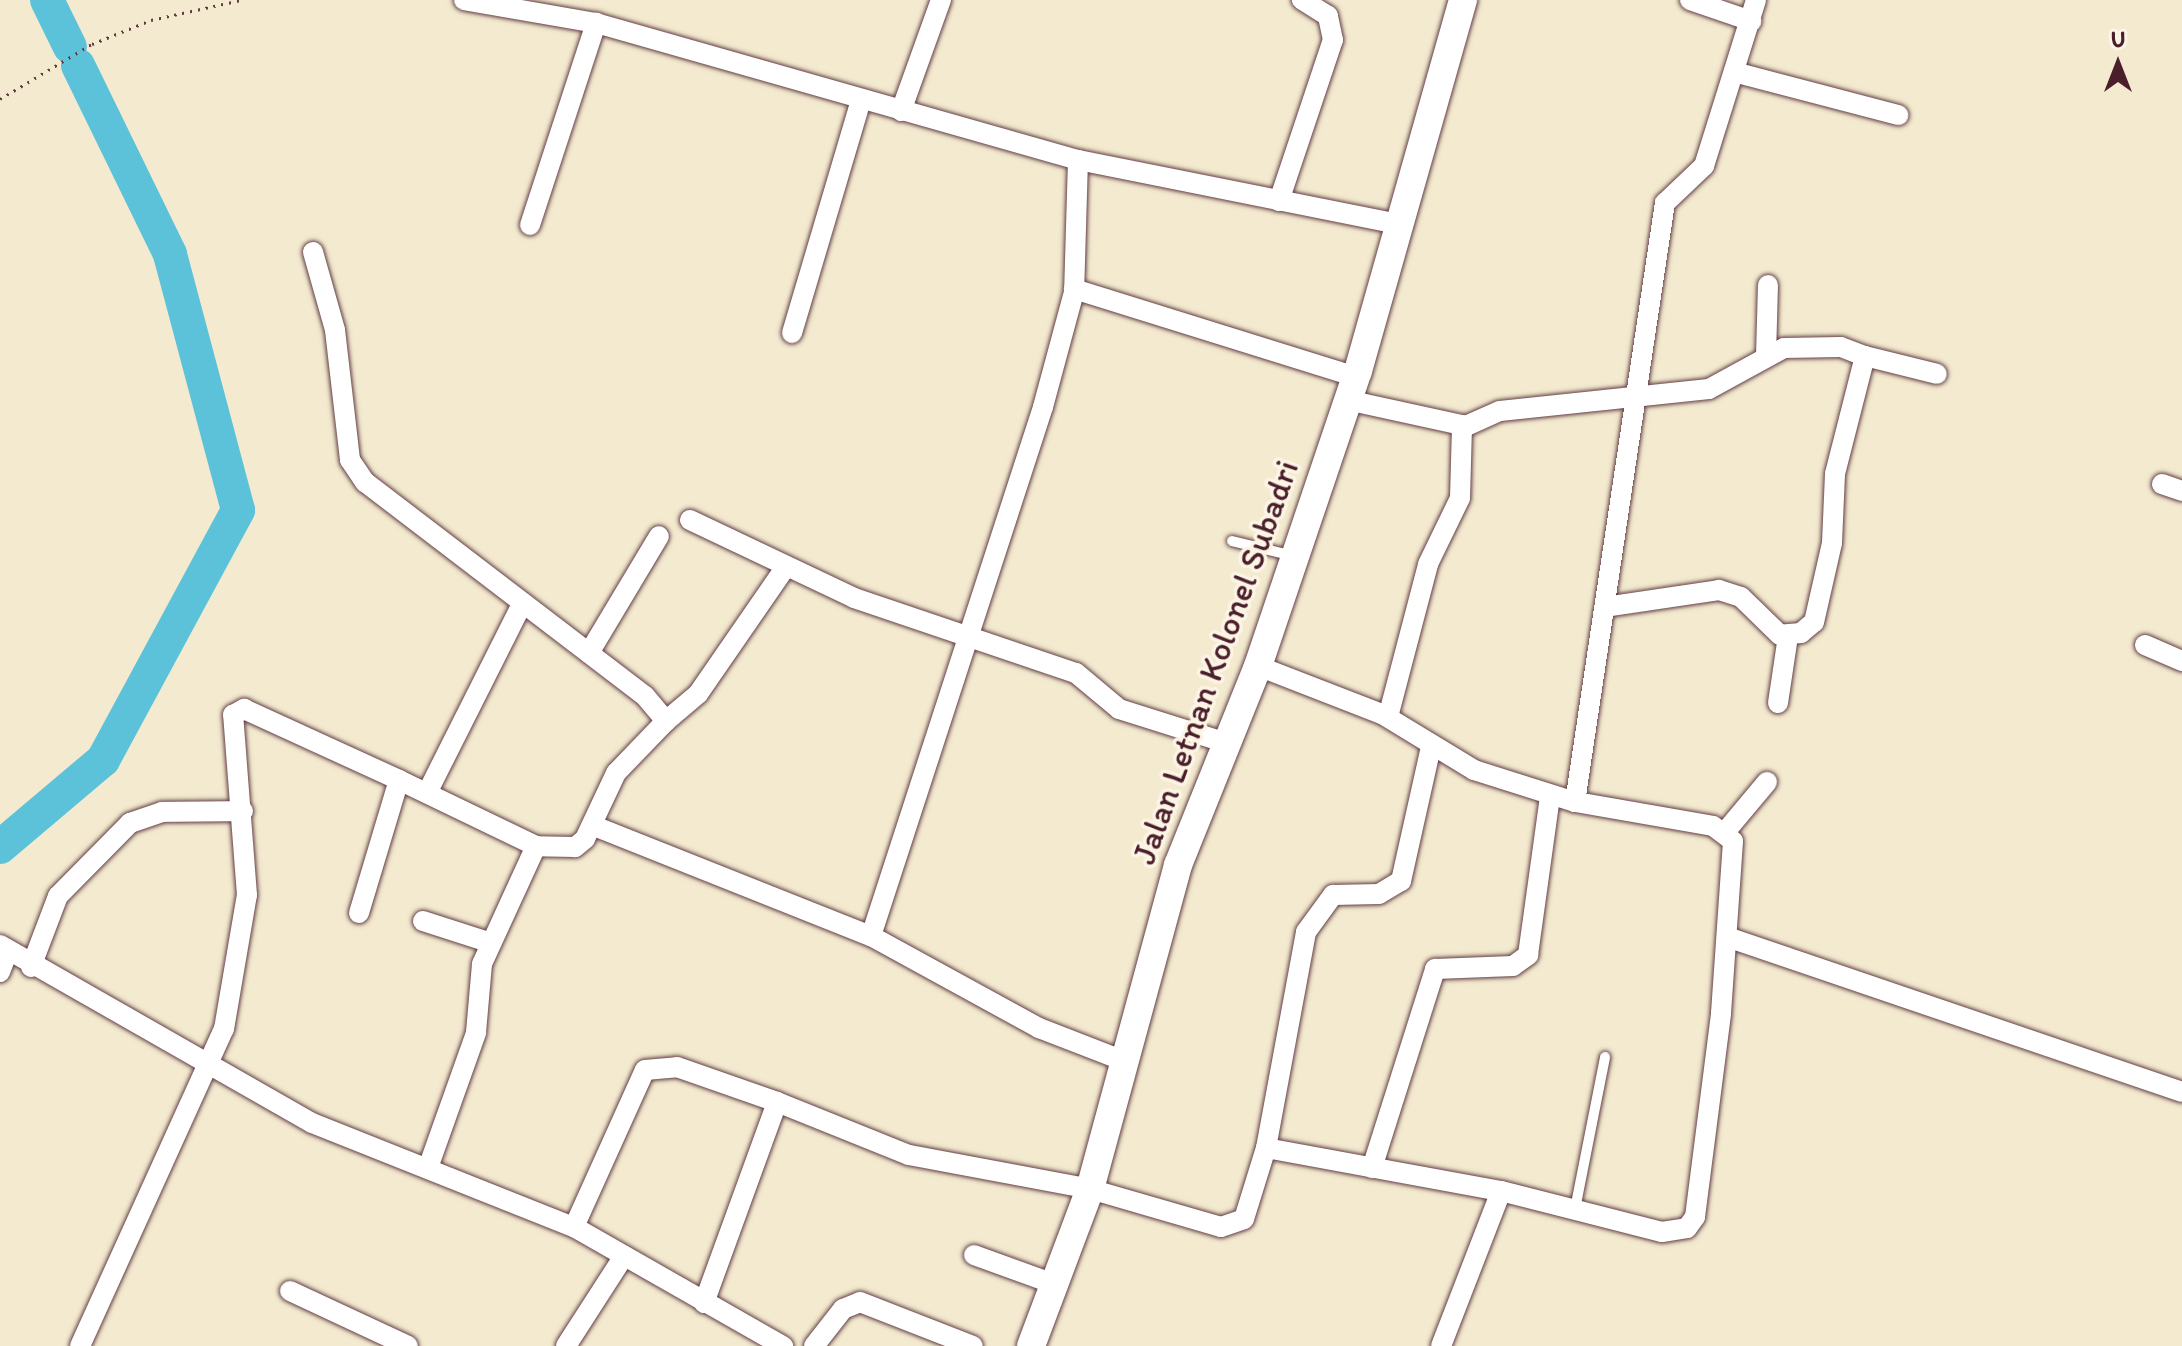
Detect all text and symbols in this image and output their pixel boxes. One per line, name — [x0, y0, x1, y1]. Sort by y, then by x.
north arrow — [2078, 24, 2158, 104]
text: U — [2111, 26, 2125, 53]
street label: Jalan Letnan Kolonel Subadri — [1123, 456, 1307, 868]

